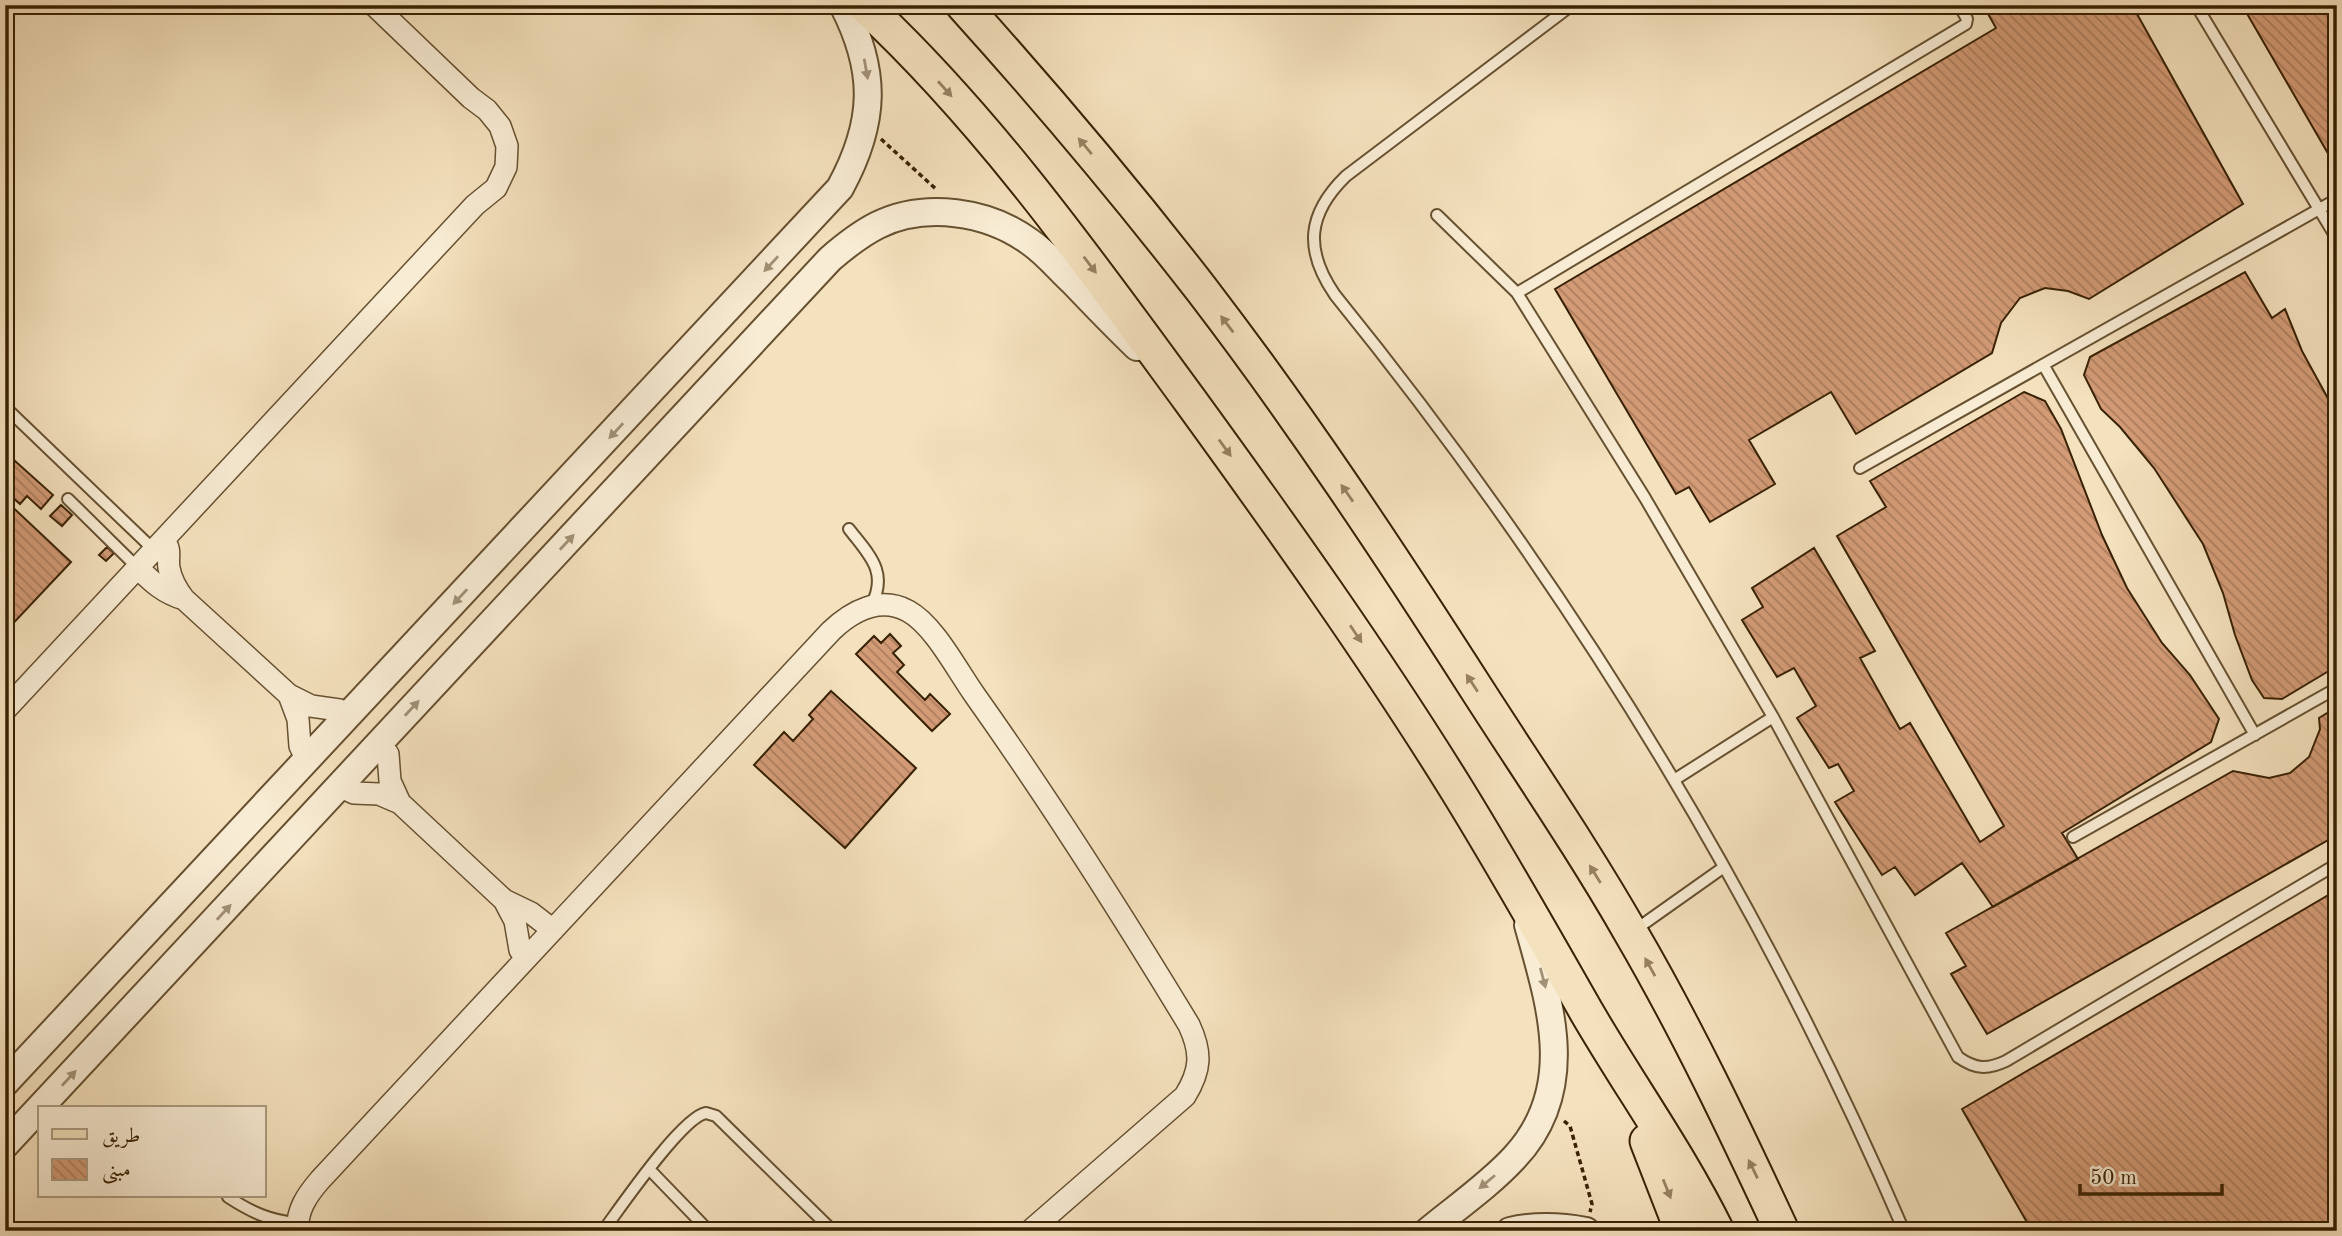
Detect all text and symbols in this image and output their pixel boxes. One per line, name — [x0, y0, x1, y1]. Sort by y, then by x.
one-way arrow — [861, 58, 872, 80]
one-way arrow — [937, 80, 953, 97]
one-way arrow — [1078, 138, 1093, 156]
one-way arrow — [763, 255, 779, 273]
one-way arrow — [1082, 256, 1096, 274]
one-way arrow — [1220, 315, 1234, 334]
one-way arrow — [607, 422, 624, 439]
one-way arrow — [1218, 439, 1232, 457]
one-way arrow — [1340, 484, 1354, 502]
one-way arrow — [558, 534, 574, 551]
one-way arrow — [453, 588, 469, 605]
one-way arrow — [1349, 625, 1363, 643]
one-way arrow — [1466, 673, 1479, 692]
one-way arrow — [403, 700, 419, 717]
one-way arrow — [1589, 865, 1602, 884]
one-way arrow — [216, 904, 232, 921]
one-way arrow — [1644, 956, 1656, 976]
one-way arrow — [1538, 968, 1548, 989]
one-way arrow — [60, 1070, 76, 1087]
legend — [38, 1106, 266, 1198]
text: طريق — [102, 1126, 140, 1148]
scale bar — [2080, 1152, 2221, 1196]
one-way arrow — [1748, 1159, 1759, 1179]
text: مبنى — [102, 1160, 131, 1184]
text: 50 m — [2090, 1168, 2137, 1189]
one-way arrow — [1478, 1174, 1495, 1189]
one-way arrow — [1661, 1179, 1672, 1200]

